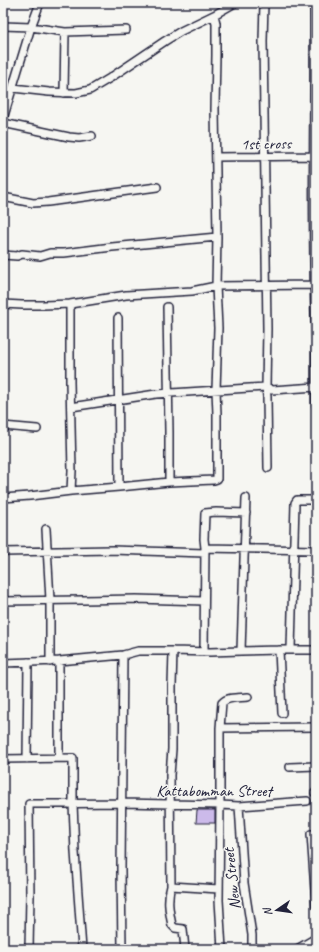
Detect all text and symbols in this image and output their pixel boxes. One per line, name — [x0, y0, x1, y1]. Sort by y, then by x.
street label: 1st cross — [241, 134, 293, 154]
street label: Kattabomman Street — [156, 781, 274, 801]
street label: New Street — [219, 846, 245, 911]
north arrow — [257, 890, 297, 930]
text: N — [259, 905, 275, 917]

